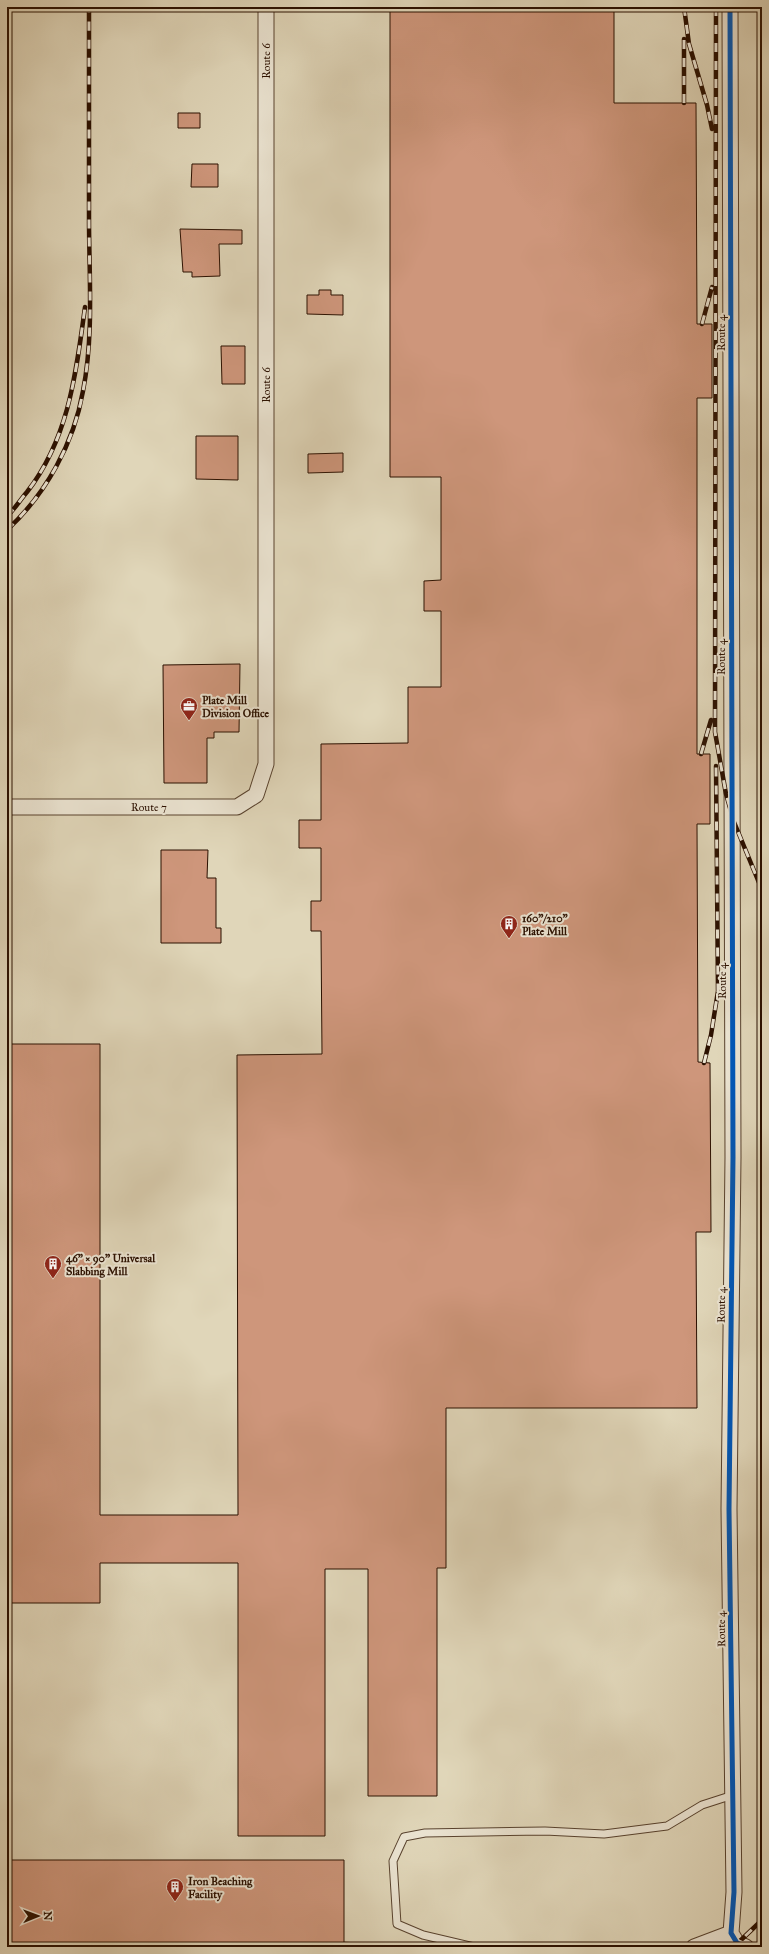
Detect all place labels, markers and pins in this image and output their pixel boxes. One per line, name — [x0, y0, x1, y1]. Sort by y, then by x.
place label: Plate Mill Division Office — [202, 694, 270, 720]
office icon: Plate Mill Division Office — [179, 696, 199, 721]
place label: 160"/210" Plate Mill — [522, 912, 569, 938]
building icon: 160"/210" Plate Mill — [499, 914, 519, 939]
place label: 46" × 90" Universal Slabbing Mill — [66, 1252, 156, 1278]
building icon: 46" × 90" Universal Slabbing Mill — [43, 1254, 63, 1279]
place label: Iron Beaching Facility — [188, 1875, 253, 1902]
building icon: Iron Beaching Facility — [165, 1877, 185, 1902]

